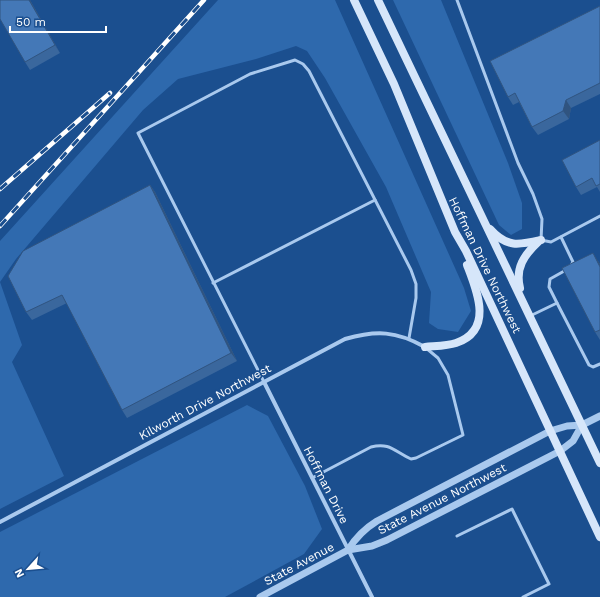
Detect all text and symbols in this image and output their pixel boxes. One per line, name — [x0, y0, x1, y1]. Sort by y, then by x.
scale bar — [10, 8, 106, 34]
text: 50 m — [16, 15, 46, 29]
street label: Hoffman Drive Northwest — [446, 195, 524, 335]
street label: Kilworth Drive Northwest — [137, 361, 273, 443]
street label: Hoffman Drive — [301, 444, 352, 526]
street label: State Avenue Northwest — [375, 460, 509, 538]
street label: State Avenue — [262, 540, 336, 588]
north arrow — [8, 549, 48, 589]
text: N — [12, 567, 27, 580]

